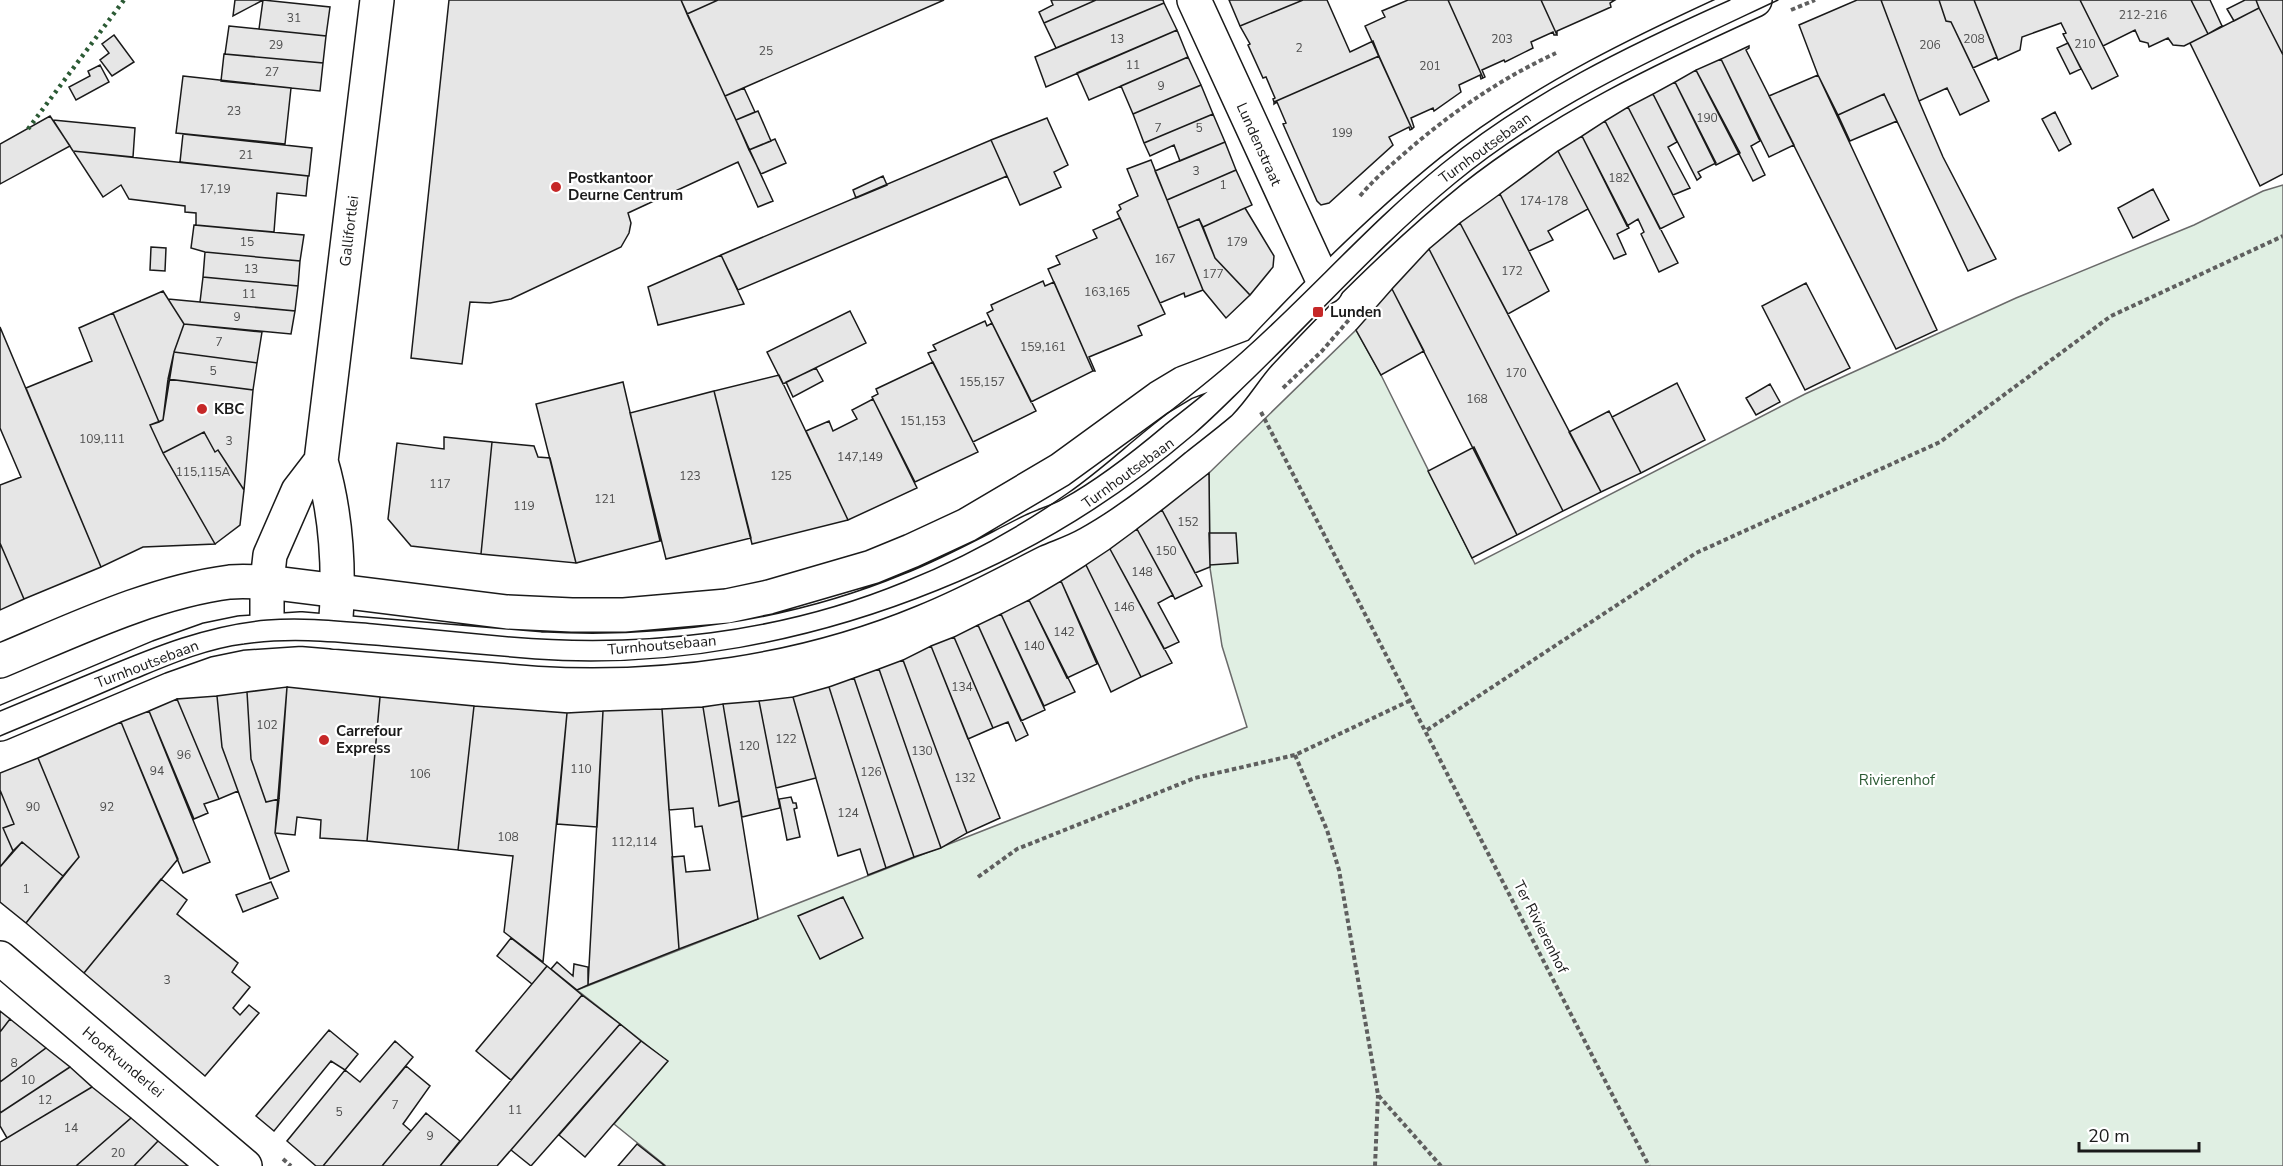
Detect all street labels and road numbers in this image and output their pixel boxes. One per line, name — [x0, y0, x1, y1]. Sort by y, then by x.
street label: Lundenstraat — [1232, 99, 1287, 189]
street label: Turnhoutsebaan — [1435, 108, 1535, 188]
street label: Gallifortlei — [335, 194, 363, 268]
street label: Turnhoutsebaan — [1078, 433, 1178, 513]
street label: Turnhoutsebaan — [607, 630, 717, 660]
street label: Turnhoutsebaan — [92, 635, 202, 693]
street label: Ter Rivierenhof — [1509, 877, 1573, 978]
street label: Hooftvunderlei — [78, 1022, 168, 1102]

